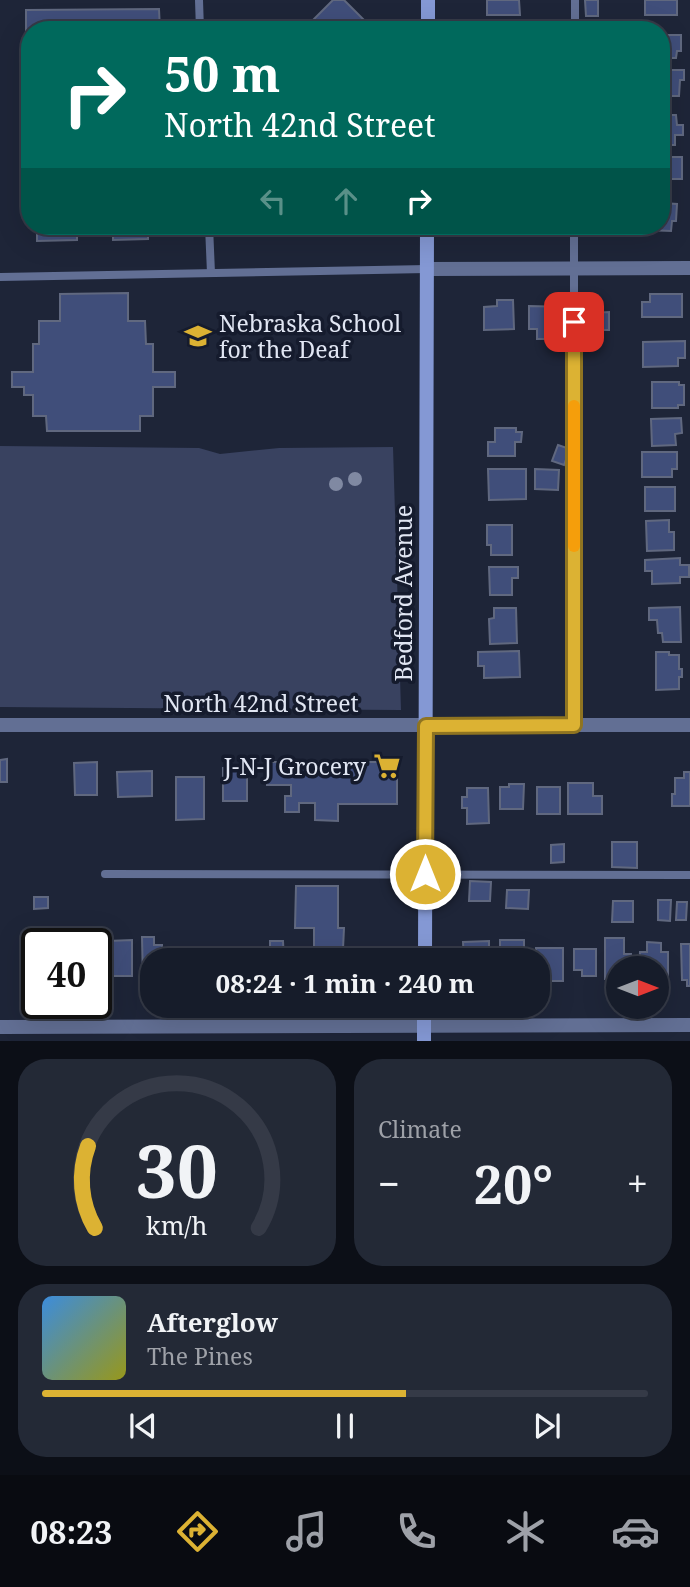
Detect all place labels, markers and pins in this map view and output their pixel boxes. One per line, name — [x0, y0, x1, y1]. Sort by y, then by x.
pin — [544, 292, 604, 352]
place label: Nebraska School for the Deaf — [219, 307, 401, 365]
school or university icon: Nebraska School for the Deaf — [183, 321, 213, 351]
place label: J-N-J Grocery — [223, 750, 366, 782]
supermarket icon: J-N-J Grocery — [372, 751, 402, 781]

